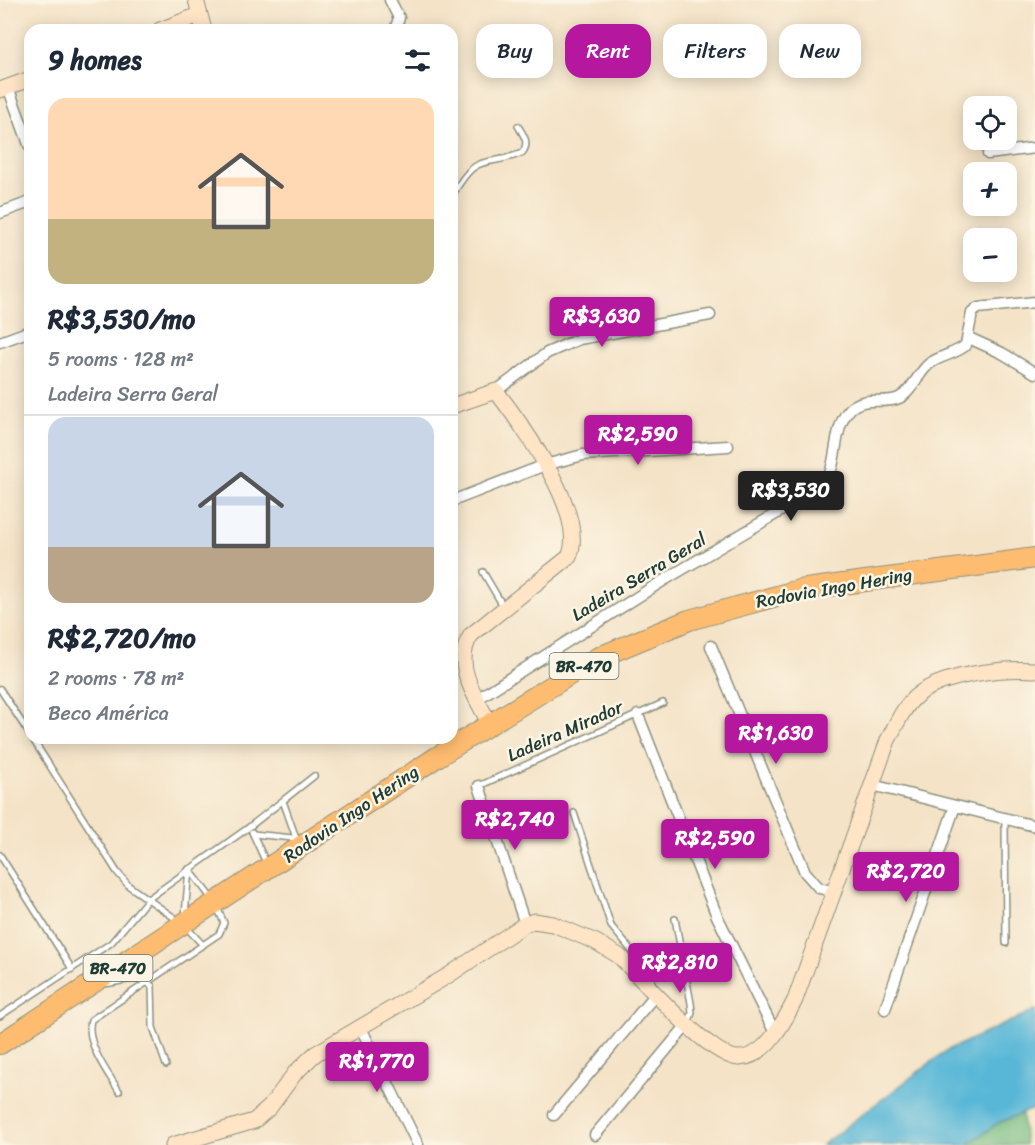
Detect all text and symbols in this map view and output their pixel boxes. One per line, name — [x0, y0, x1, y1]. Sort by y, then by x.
chip: Buy — [476, 24, 553, 78]
chip: Rent — [565, 24, 651, 78]
chip: Filters — [663, 24, 767, 78]
chip: New — [779, 24, 861, 78]
text: 9 homes — [48, 37, 142, 83]
icon: filters — [401, 44, 434, 77]
map controls — [963, 96, 1017, 282]
button: locate — [963, 96, 1017, 150]
icon: home — [187, 137, 295, 245]
button: + — [963, 162, 1017, 216]
button: − — [963, 228, 1017, 282]
text: R$3,530/mo — [48, 296, 195, 342]
pin: R$3,630 — [547, 297, 657, 348]
text: R$3,630 — [564, 299, 640, 334]
text: 5 rooms · 128 m² — [48, 342, 194, 377]
text: Ladeira Serra Geral — [48, 377, 218, 412]
pin: R$2,590 — [583, 415, 693, 466]
text: R$2,590 — [598, 417, 678, 452]
icon: home — [187, 456, 295, 564]
pin: R$3,530 — [736, 471, 846, 522]
text: R$3,530 — [752, 473, 830, 508]
street label: Ladeira Serra Geral — [565, 523, 714, 630]
street label: Rodovia Ingo Hering — [753, 559, 915, 617]
text: R$2,720/mo — [48, 615, 196, 661]
road number: BR-470 — [550, 653, 618, 679]
text: 2 rooms · 78 m² — [48, 661, 184, 696]
street label: Ladeira Mirador — [502, 690, 630, 771]
text: Beco América — [48, 696, 169, 731]
pin: R$1,630 — [721, 714, 831, 765]
text: R$1,630 — [739, 716, 813, 751]
street label: Rodovia Ingo Hering — [276, 757, 426, 871]
pin: R$2,740 — [460, 800, 570, 851]
text: R$2,740 — [475, 802, 555, 837]
pin: R$2,590 — [660, 819, 770, 870]
text: R$2,590 — [675, 821, 755, 856]
pin: R$2,720 — [851, 852, 961, 903]
text: R$2,720 — [867, 854, 945, 889]
pin: R$2,810 — [625, 943, 735, 994]
text: R$2,810 — [642, 945, 718, 980]
road number: BR-470 — [84, 955, 152, 981]
pin: R$1,770 — [322, 1042, 432, 1093]
text: R$1,770 — [339, 1044, 415, 1079]

